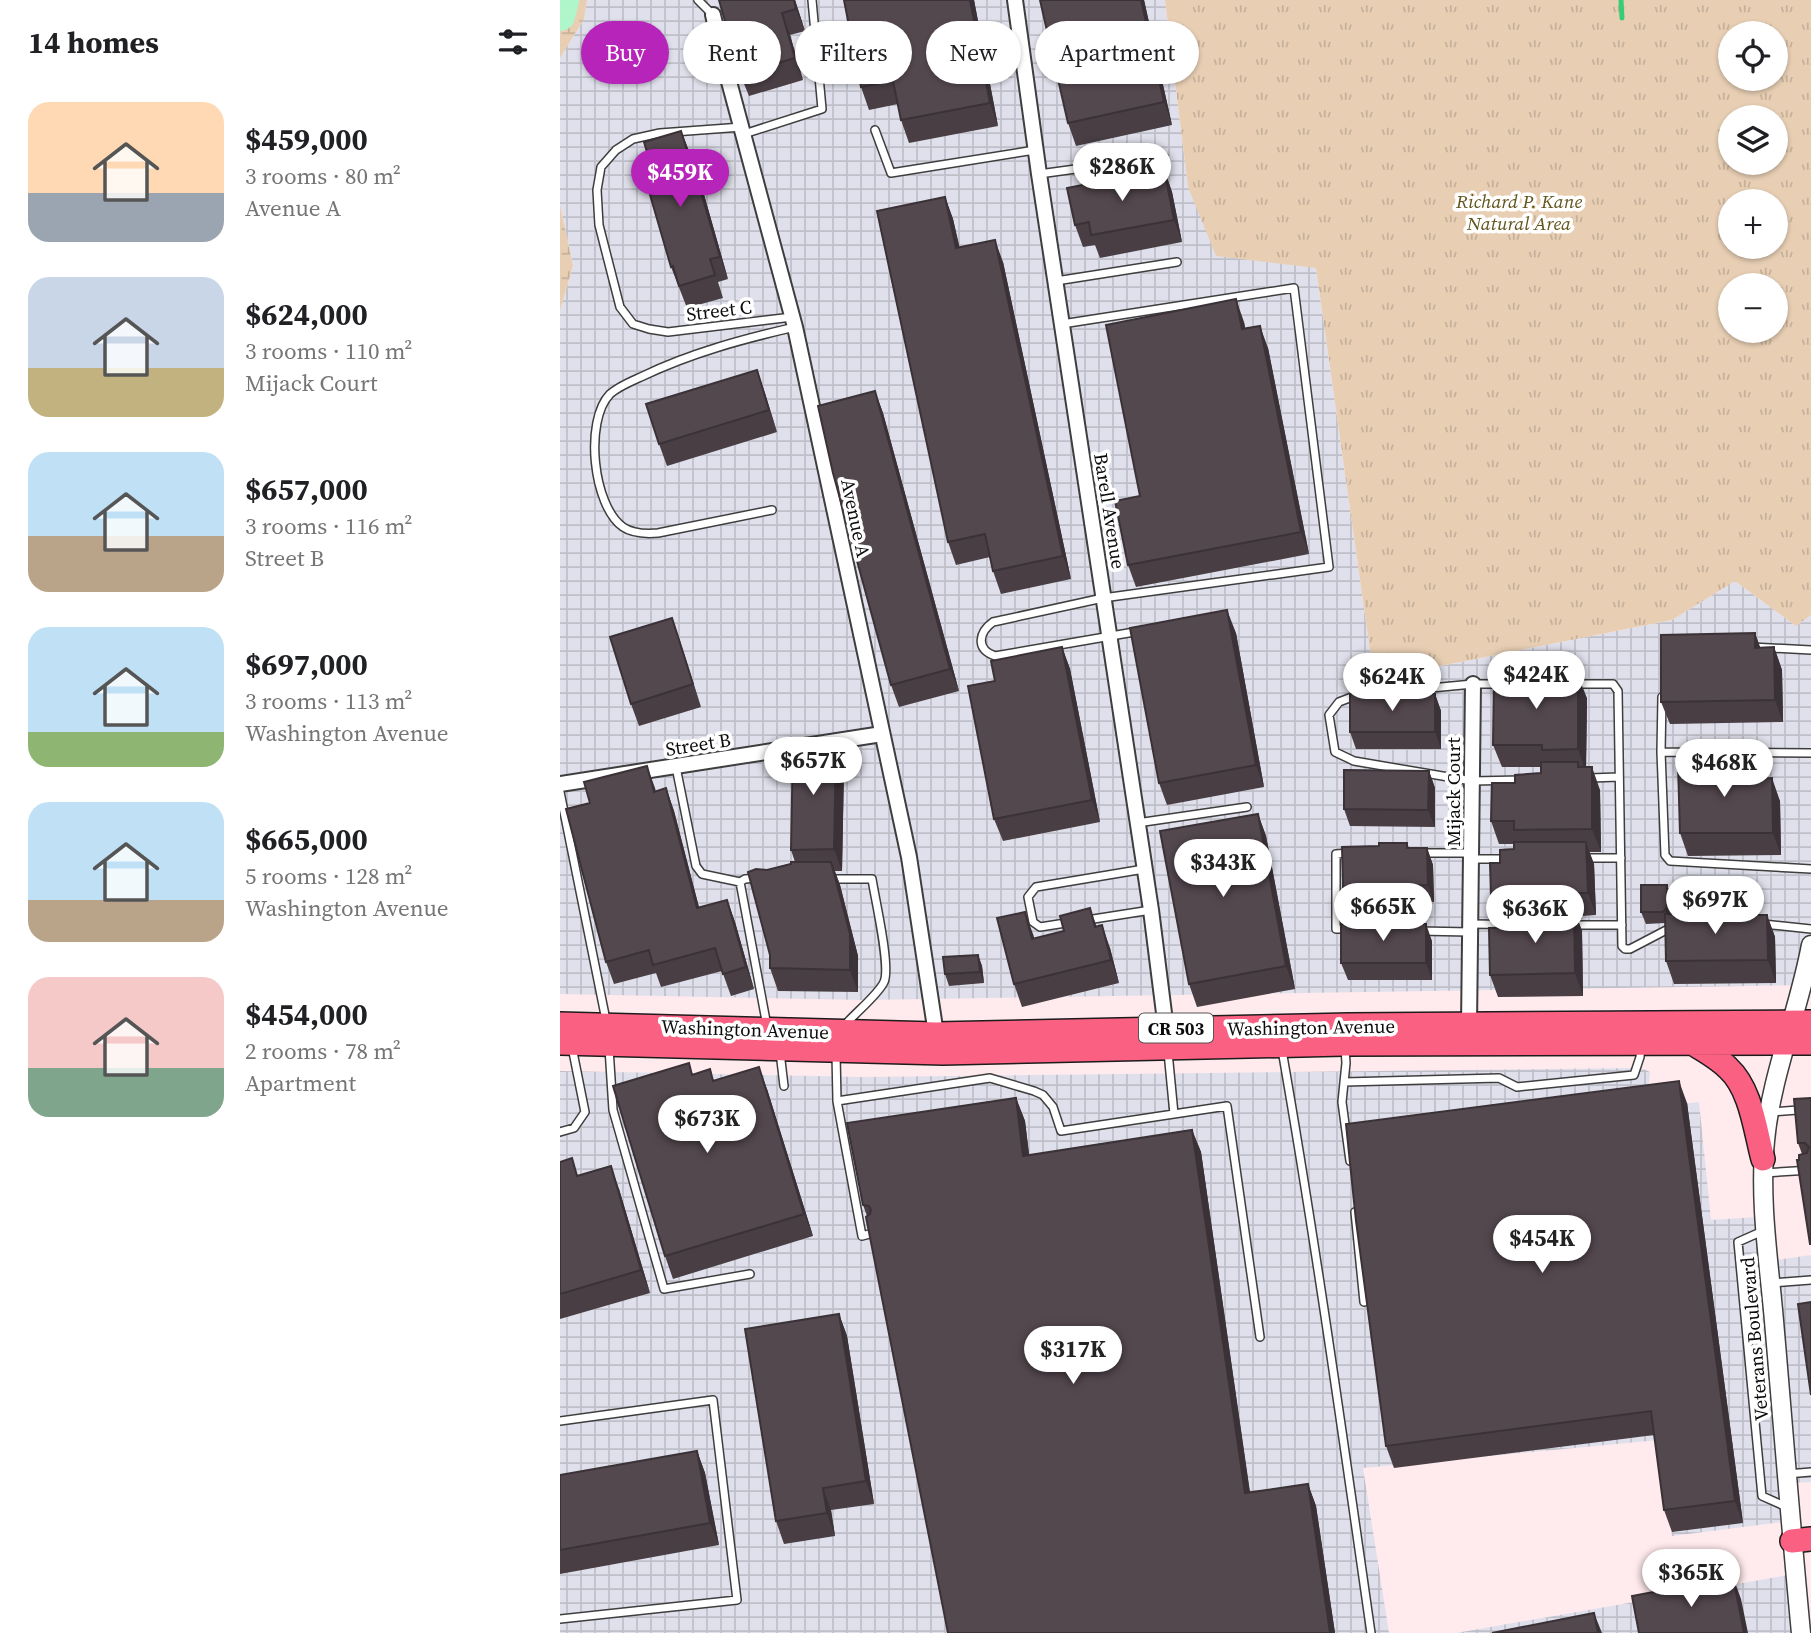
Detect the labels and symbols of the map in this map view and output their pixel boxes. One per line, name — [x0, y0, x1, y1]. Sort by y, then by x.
pin: $286K — [1073, 144, 1171, 203]
pin: $459K — [631, 150, 729, 209]
park label: Richard P. Kane Natural Area — [1455, 188, 1582, 236]
street label: Street C — [685, 293, 753, 327]
street label: Barell Avenue — [1088, 451, 1132, 571]
street label: Avenue A — [835, 476, 877, 560]
pin: $424K — [1487, 652, 1585, 711]
pin: $624K — [1343, 654, 1441, 713]
street label: Street B — [664, 726, 732, 762]
street label: Mijack Court — [1440, 736, 1466, 847]
pin: $657K — [764, 738, 862, 797]
pin: $468K — [1675, 740, 1773, 799]
pin: $343K — [1174, 839, 1272, 899]
pin: $697K — [1666, 876, 1764, 936]
pin: $665K — [1334, 884, 1432, 943]
pin: $636K — [1486, 886, 1584, 945]
street label: Washington Avenue — [661, 1013, 829, 1045]
street label: Washington Avenue — [1227, 1013, 1395, 1041]
road number: CR 503 — [1139, 1014, 1213, 1042]
pin: $673K — [658, 1096, 756, 1155]
pin: $454K — [1493, 1216, 1591, 1275]
street label: Veterans Boulevard — [1734, 1256, 1774, 1422]
pin: $317K — [1024, 1326, 1122, 1386]
pin: $365K — [1642, 1550, 1740, 1609]

